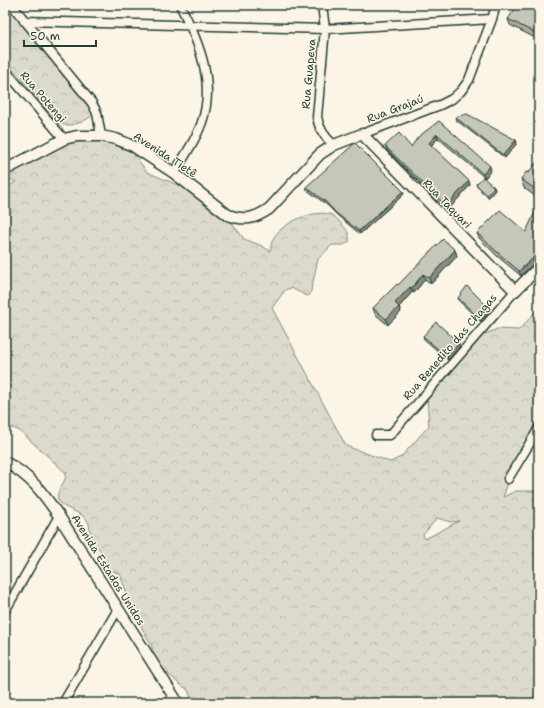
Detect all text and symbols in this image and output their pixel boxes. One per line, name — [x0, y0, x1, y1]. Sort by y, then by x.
scale bar — [24, 22, 96, 48]
text: 50 m — [30, 28, 60, 44]
street label: Rua Guapeva — [298, 38, 320, 110]
street label: Rua Potengi — [16, 68, 70, 126]
street label: Rua Grajaú — [364, 91, 426, 127]
street label: Avenida Tietê — [130, 129, 200, 181]
street label: Rua Taquari — [419, 176, 475, 232]
street label: Rua Benedito das Chagas — [400, 291, 500, 403]
street label: Avenida Estados Unidos — [68, 512, 148, 628]

